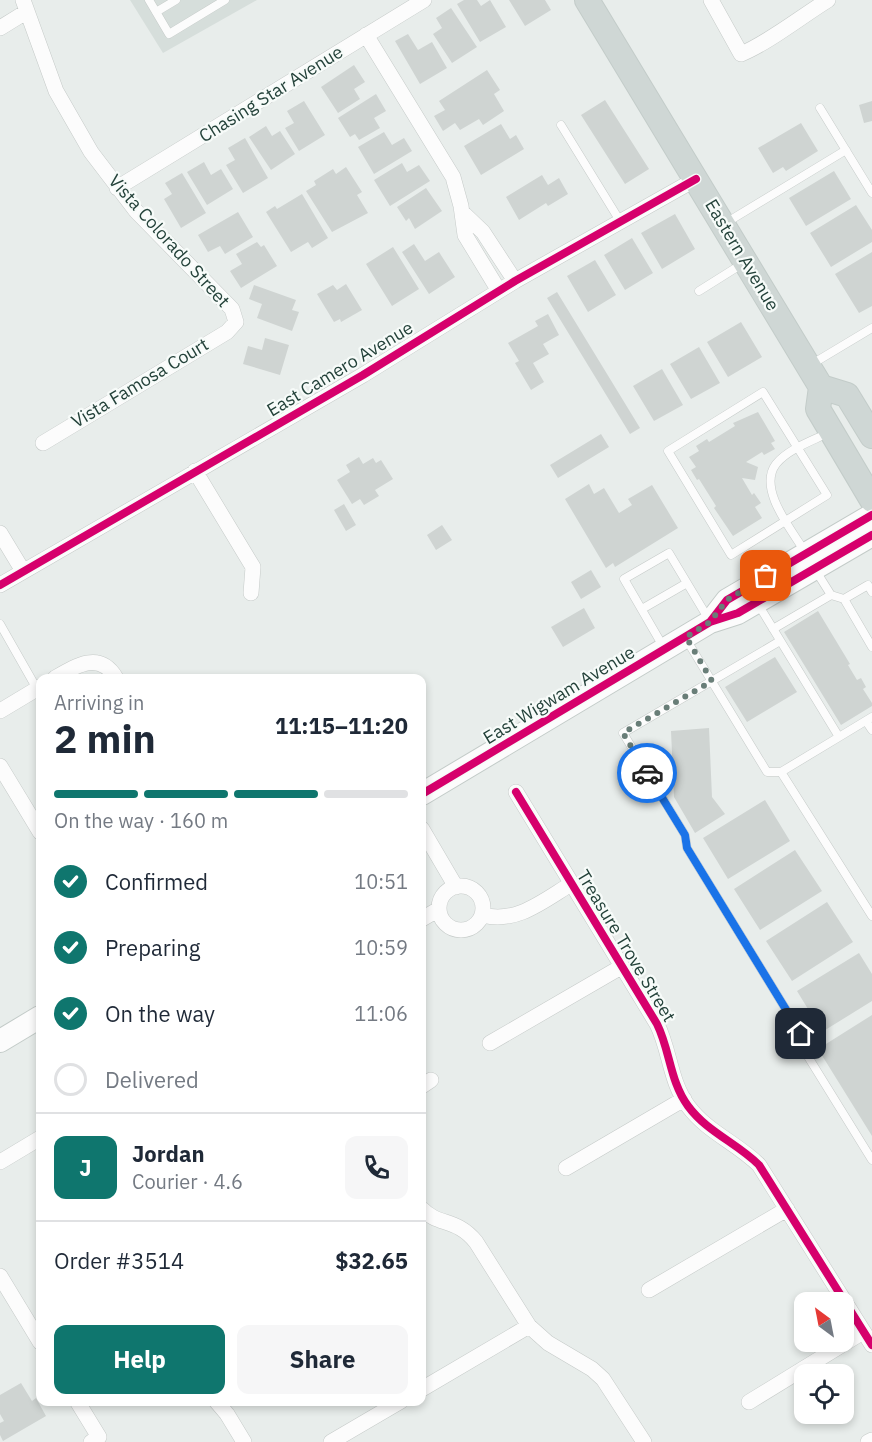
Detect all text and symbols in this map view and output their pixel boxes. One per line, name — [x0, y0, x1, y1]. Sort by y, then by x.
street label: Chasing Star Avenue — [194, 40, 347, 147]
street label: Vista Colorado Street — [104, 170, 235, 312]
street label: Eastern Avenue — [700, 195, 785, 315]
street label: East Camero Avenue — [262, 316, 417, 421]
street label: Vista Famosa Court — [67, 333, 213, 433]
pin — [740, 550, 791, 601]
icon: bag — [749, 559, 782, 592]
street label: East Wigwam Avenue — [479, 640, 639, 749]
text: Arriving in — [54, 689, 144, 716]
text: 11:15–11:20 — [275, 711, 408, 740]
text: 2 min — [54, 713, 156, 764]
courier — [617, 743, 677, 803]
icon: car — [631, 757, 664, 790]
text: On the way · 160 m — [54, 807, 228, 834]
icon: check — [54, 865, 87, 898]
street label: Treasure Trove Street — [572, 866, 681, 1026]
text: Confirmed — [105, 867, 208, 896]
text: 10:51 — [354, 868, 408, 895]
icon: check — [54, 931, 87, 964]
text: Preparing — [105, 933, 200, 962]
text: 10:59 — [354, 934, 408, 961]
icon: check — [54, 997, 87, 1030]
text: On the way — [105, 999, 215, 1028]
text: 11:06 — [354, 1000, 408, 1027]
pin — [775, 1008, 826, 1059]
icon: home — [784, 1017, 817, 1050]
text: Delivered — [105, 1065, 199, 1094]
button: phone — [345, 1136, 408, 1199]
text: Jordan — [132, 1139, 205, 1168]
text: J — [79, 1153, 92, 1182]
text: Courier · 4.6 — [132, 1168, 243, 1195]
text: Order #3514 — [54, 1246, 184, 1275]
text: $32.65 — [335, 1246, 408, 1275]
north arrow — [794, 1292, 854, 1352]
map controls — [794, 1292, 854, 1424]
button: Help — [54, 1325, 225, 1394]
button: Share — [237, 1325, 408, 1394]
button: locate — [794, 1364, 854, 1424]

